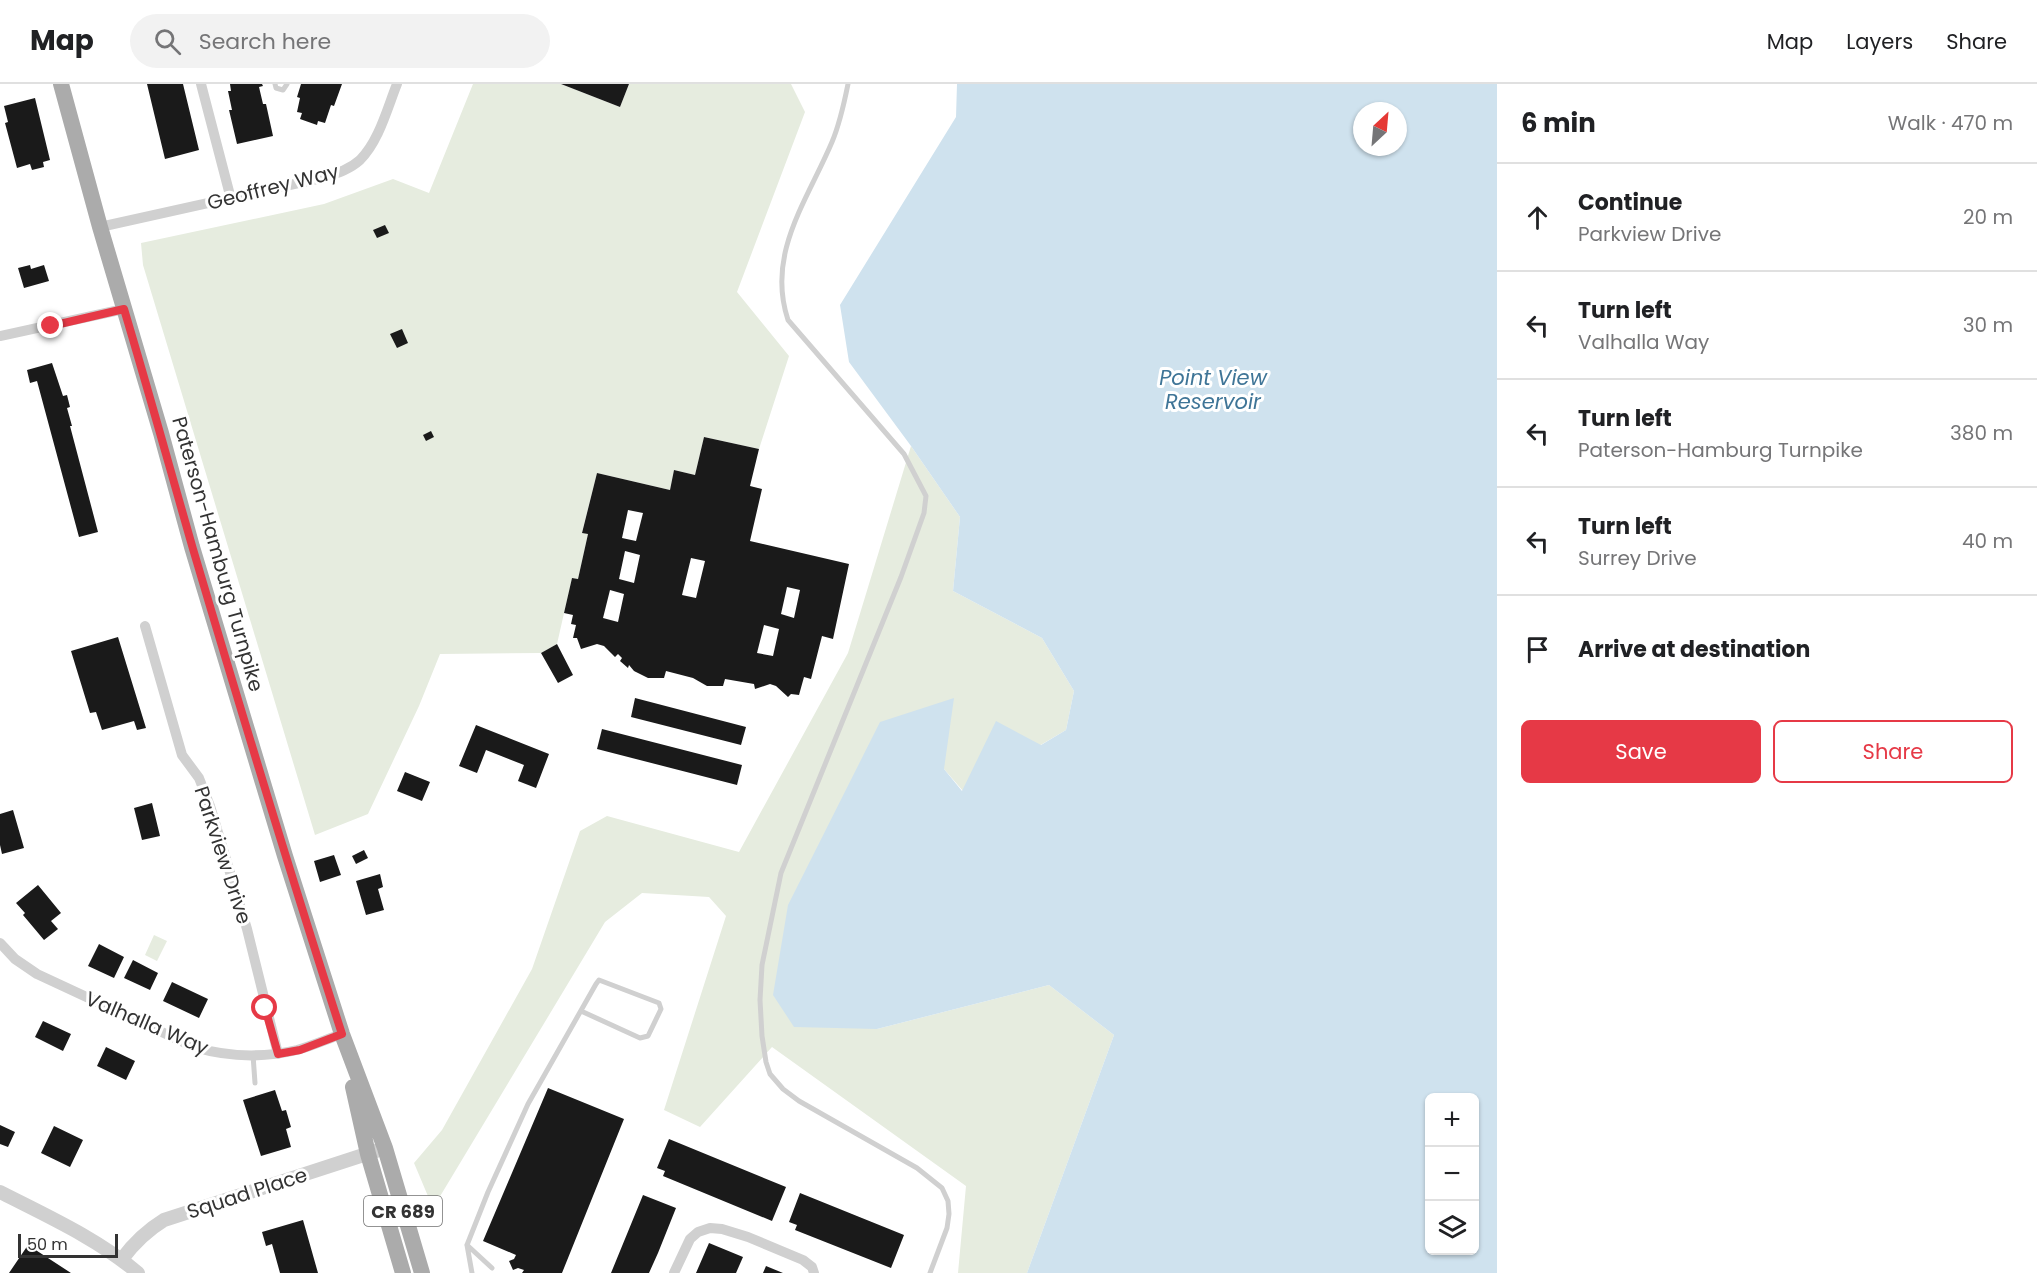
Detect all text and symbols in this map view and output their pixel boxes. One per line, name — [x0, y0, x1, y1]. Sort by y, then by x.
search box — [130, 14, 550, 68]
text: Map — [30, 21, 94, 60]
icon: search — [151, 25, 184, 58]
text: Search here — [199, 26, 331, 57]
text: Map — [1767, 27, 1813, 56]
text: Layers — [1846, 27, 1913, 56]
text: Share — [1946, 27, 2007, 56]
north arrow — [1353, 102, 1407, 156]
text: 6 min — [1521, 105, 1596, 141]
text: Walk · 470 m — [1888, 109, 2013, 137]
street label: Geoffrey Way — [204, 157, 342, 217]
text: Continue — [1578, 187, 1682, 218]
icon: ahead — [1521, 201, 1554, 234]
text: 20 m — [1963, 203, 2013, 231]
text: Parkview Drive — [1578, 220, 1721, 248]
text: Turn left — [1578, 295, 1672, 326]
icon: left — [1521, 309, 1554, 342]
text: 30 m — [1963, 311, 2013, 339]
route end — [37, 312, 63, 338]
text: Valhalla Way — [1578, 328, 1709, 356]
water label: Point View Reservoir — [1159, 363, 1268, 416]
text: Turn left — [1578, 403, 1672, 434]
street label: Paterson-Hamburg Turnpike — [165, 413, 271, 695]
icon: left — [1521, 417, 1554, 450]
text: 380 m — [1950, 419, 2013, 447]
text: Paterson-Hamburg Turnpike — [1578, 436, 1863, 464]
text: Turn left — [1578, 511, 1672, 542]
icon: left — [1521, 525, 1554, 558]
text: 40 m — [1962, 527, 2013, 555]
text: Surrey Drive — [1578, 544, 1697, 572]
icon: arrive — [1521, 633, 1554, 666]
text: Arrive at destination — [1578, 634, 1810, 665]
button: Save — [1521, 720, 1761, 783]
button: Share — [1773, 720, 2013, 783]
street label: Parkview Drive — [188, 783, 258, 927]
street label: Valhalla Way — [81, 984, 213, 1062]
route start — [251, 994, 277, 1020]
map controls — [1425, 1093, 1479, 1255]
button: + — [1425, 1093, 1479, 1147]
button: − — [1425, 1147, 1479, 1201]
street label: Squad Place — [183, 1160, 311, 1226]
road number: CR 689 — [364, 1196, 442, 1226]
button: layers — [1425, 1201, 1479, 1255]
scale bar — [18, 1231, 118, 1258]
text: 50 m — [27, 1233, 68, 1256]

